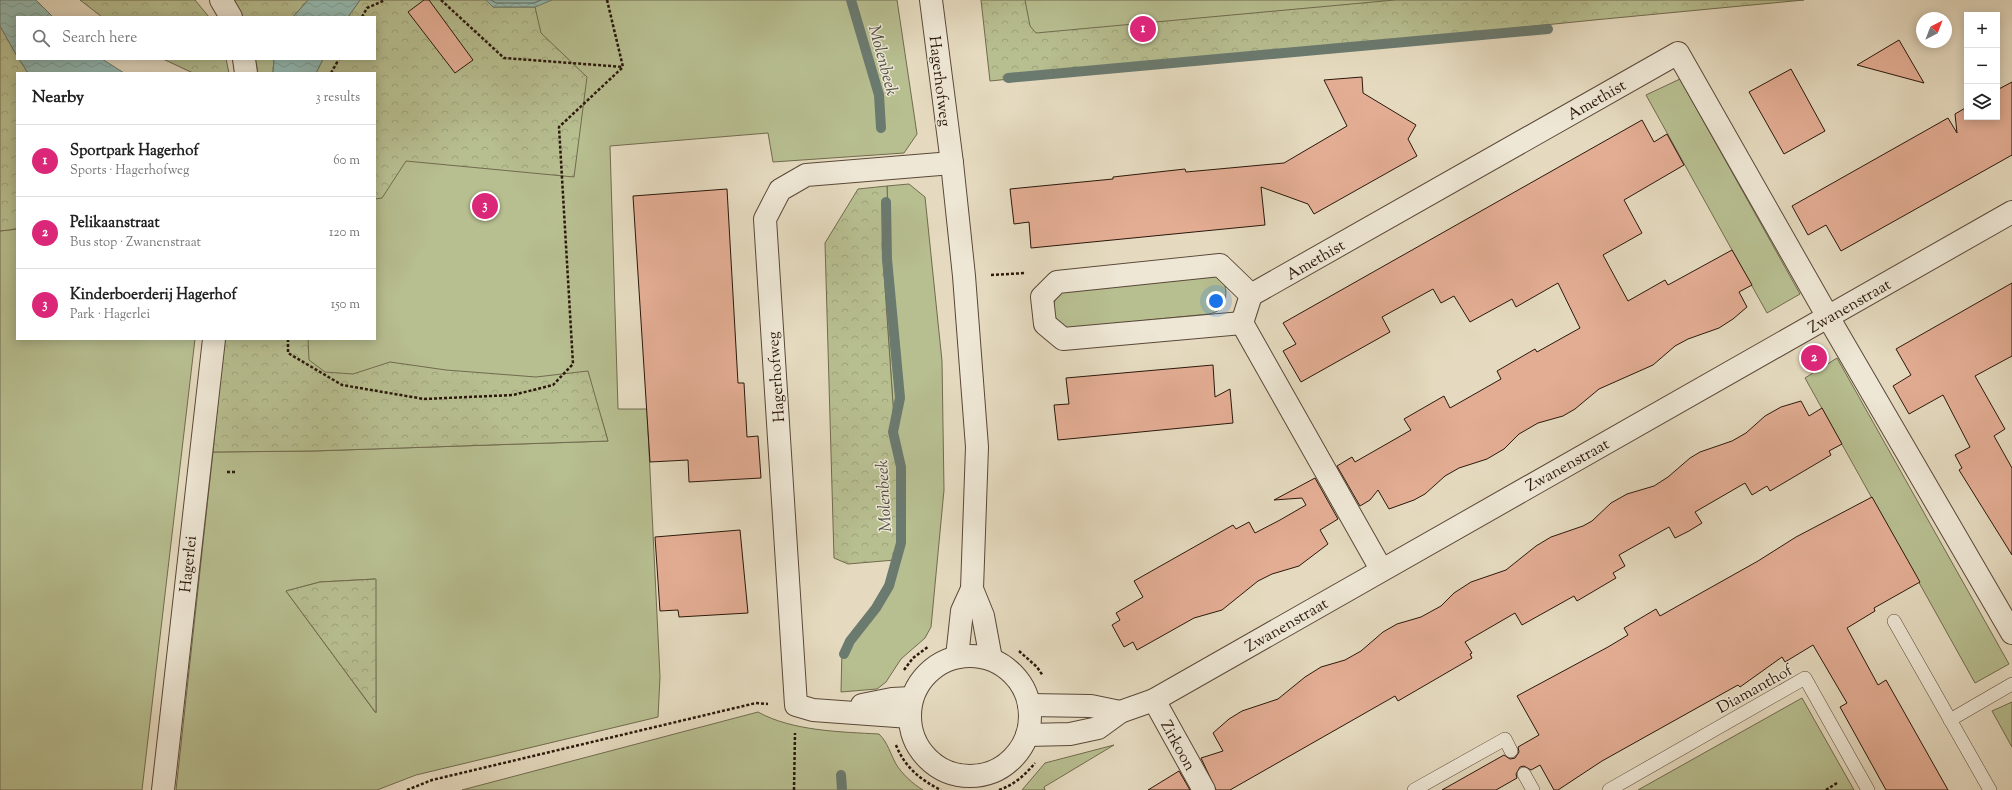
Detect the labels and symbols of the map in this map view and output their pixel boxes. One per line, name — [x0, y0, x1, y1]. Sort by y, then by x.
north arrow — [1916, 12, 1952, 48]
pin: 1 — [1130, 14, 1156, 44]
water label: Molenbeek — [861, 23, 903, 99]
street label: Hagerhofweg — [922, 35, 956, 128]
street label: Amethist — [1564, 75, 1631, 127]
pin: 3 — [472, 191, 498, 221]
street label: Amethist — [1283, 235, 1350, 287]
street label: Zwanenstraat — [1805, 274, 1896, 340]
your location — [1206, 291, 1226, 311]
street label: Hagerhofweg — [763, 330, 792, 423]
pin: 2 — [1801, 343, 1827, 373]
street label: Zwanenstraat — [1522, 434, 1615, 499]
water label: Molenbeek — [871, 459, 899, 533]
street label: Hagerlei — [175, 534, 204, 594]
street label: Zwanenstraat — [1242, 593, 1333, 659]
street label: Diamanthof — [1713, 659, 1799, 720]
street label: Zirkoon — [1153, 717, 1200, 776]

